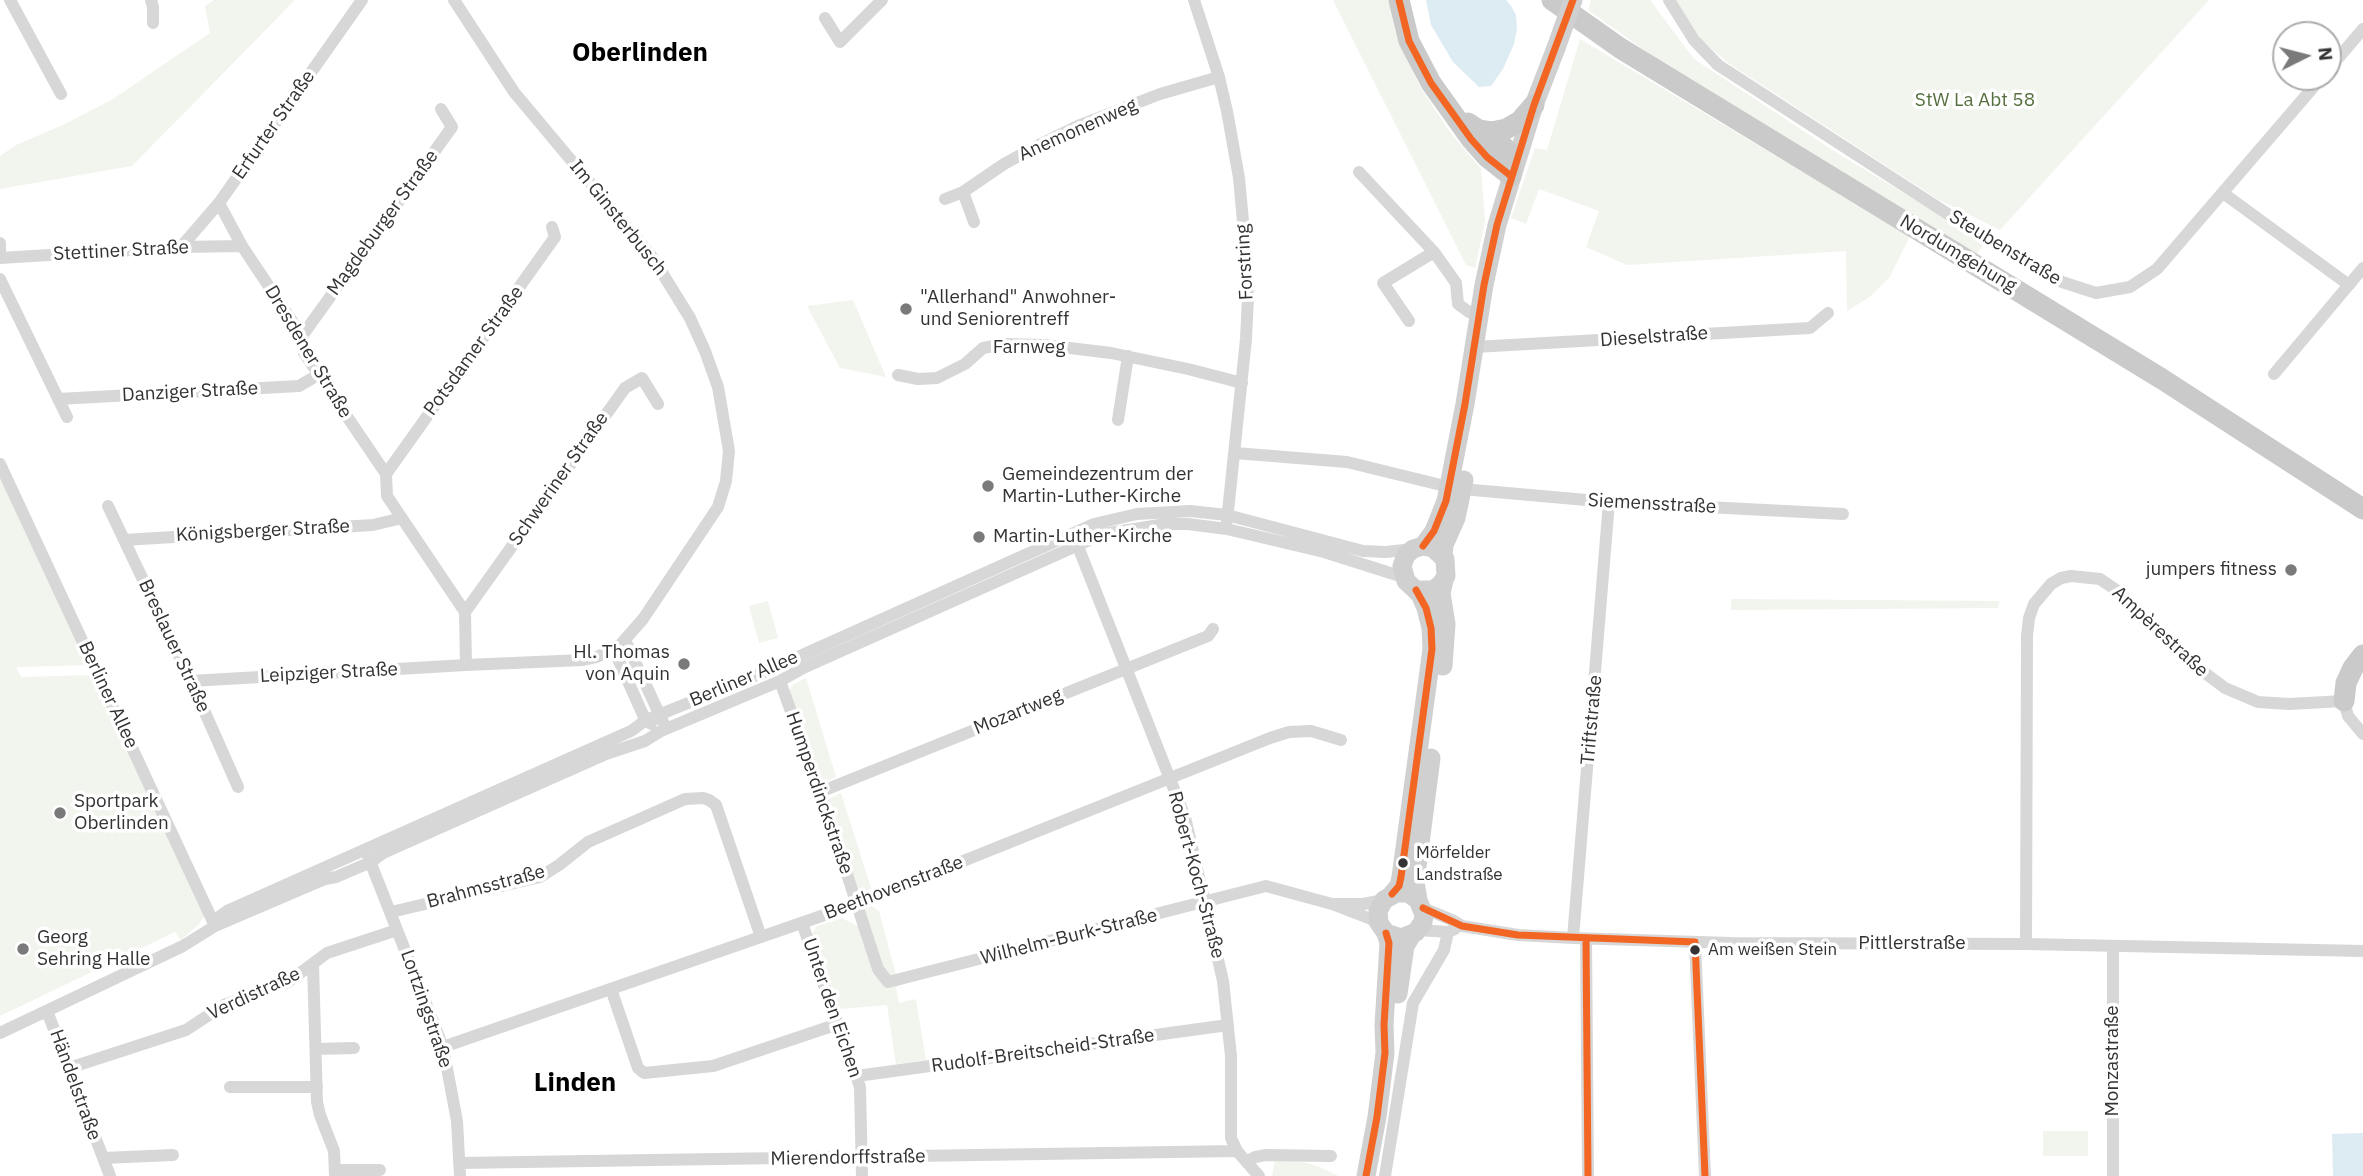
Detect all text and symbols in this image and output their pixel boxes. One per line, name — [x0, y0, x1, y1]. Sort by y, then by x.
north arrow — [2272, 21, 2342, 91]
district label: Oberlinden — [572, 37, 708, 69]
text: N — [2313, 46, 2339, 62]
street label: Erfurter Straße — [228, 66, 320, 184]
park label: StW La Abt 58 — [1915, 90, 2035, 112]
street label: Anemonenweg — [1015, 94, 1141, 166]
street label: Magdeburger Straße — [323, 146, 443, 300]
street label: Im Ginsterbusch — [564, 156, 672, 280]
street label: Steubenstraße — [1945, 206, 2065, 290]
street label: Nordumgehung — [1896, 210, 2020, 298]
street label: Forstring — [1232, 223, 1258, 301]
street label: Stettiner Straße — [52, 236, 190, 266]
street label: Dresdener Straße — [259, 282, 357, 422]
street label: Potsdamer Straße — [419, 282, 529, 420]
place label: "Allerhand" Anwohner- und Seniorentreff — [920, 287, 1116, 331]
marker: "Allerhand" Anwohner- und Seniorentreff — [898, 301, 914, 317]
street label: Dieselstraße — [1599, 322, 1709, 352]
street label: Farnweg — [993, 337, 1065, 359]
street label: Danziger Straße — [121, 377, 259, 407]
street label: Schweriner Straße — [504, 408, 614, 550]
place label: Gemeindezentrum der Martin-Luther-Kirche — [1002, 464, 1193, 508]
marker: Gemeindezentrum der Martin-Luther-Kirche — [980, 478, 996, 494]
street label: Siemensstraße — [1587, 489, 1717, 519]
street label: Königsberger Straße — [175, 515, 351, 547]
place label: Martin-Luther-Kirche — [993, 526, 1172, 548]
marker: Martin-Luther-Kirche — [971, 529, 987, 545]
place label: jumpers fitness — [2146, 559, 2277, 581]
marker: jumpers fitness — [2283, 562, 2299, 578]
street label: Breslauer Straße — [133, 576, 215, 716]
street label: Ampèrestraße — [2107, 582, 2213, 682]
street label: Berliner Allee — [73, 638, 143, 752]
place label: Hl. Thomas von Aquin — [573, 642, 670, 686]
street label: Berliner Allee — [686, 646, 802, 712]
marker: Hl. Thomas von Aquin — [676, 656, 692, 672]
street label: Leipziger Straße — [259, 658, 399, 688]
street label: Triftstraße — [1577, 674, 1607, 766]
street label: Mozartweg — [970, 684, 1066, 740]
street label: Humperdinckstraße — [780, 709, 858, 877]
street label: Robert-Koch-Straße — [1163, 789, 1229, 961]
place label: Sportpark Oberlinden — [74, 791, 169, 835]
marker: Sportpark Oberlinden — [52, 805, 68, 821]
place label: Mörfelder Landstraße — [1416, 843, 1503, 883]
street label: Beethovenstraße — [821, 851, 967, 925]
marker: Mörfelder Landstraße — [1396, 856, 1410, 870]
street label: Brahmsstraße — [424, 860, 548, 914]
street label: Wilhelm-Burk-Straße — [978, 904, 1160, 970]
place label: Georg Sehring Halle — [37, 927, 151, 971]
street label: Pittlerstraße — [1858, 933, 1966, 955]
street label: Unter den Eichen — [797, 935, 867, 1081]
place label: Am weißen Stein — [1708, 940, 1837, 960]
marker: Georg Sehring Halle — [15, 941, 31, 957]
marker: Am weißen Stein — [1688, 943, 1702, 957]
street label: Lortzingstraße — [395, 947, 457, 1071]
street label: Verdistraße — [204, 963, 304, 1025]
street label: Monzastraße — [2102, 1005, 2124, 1117]
street label: Rudolf-Breitscheid-Straße — [930, 1024, 1156, 1078]
street label: Händelstraße — [44, 1026, 106, 1144]
district label: Linden — [534, 1067, 616, 1099]
street label: Mierendorffstraße — [770, 1145, 926, 1171]

